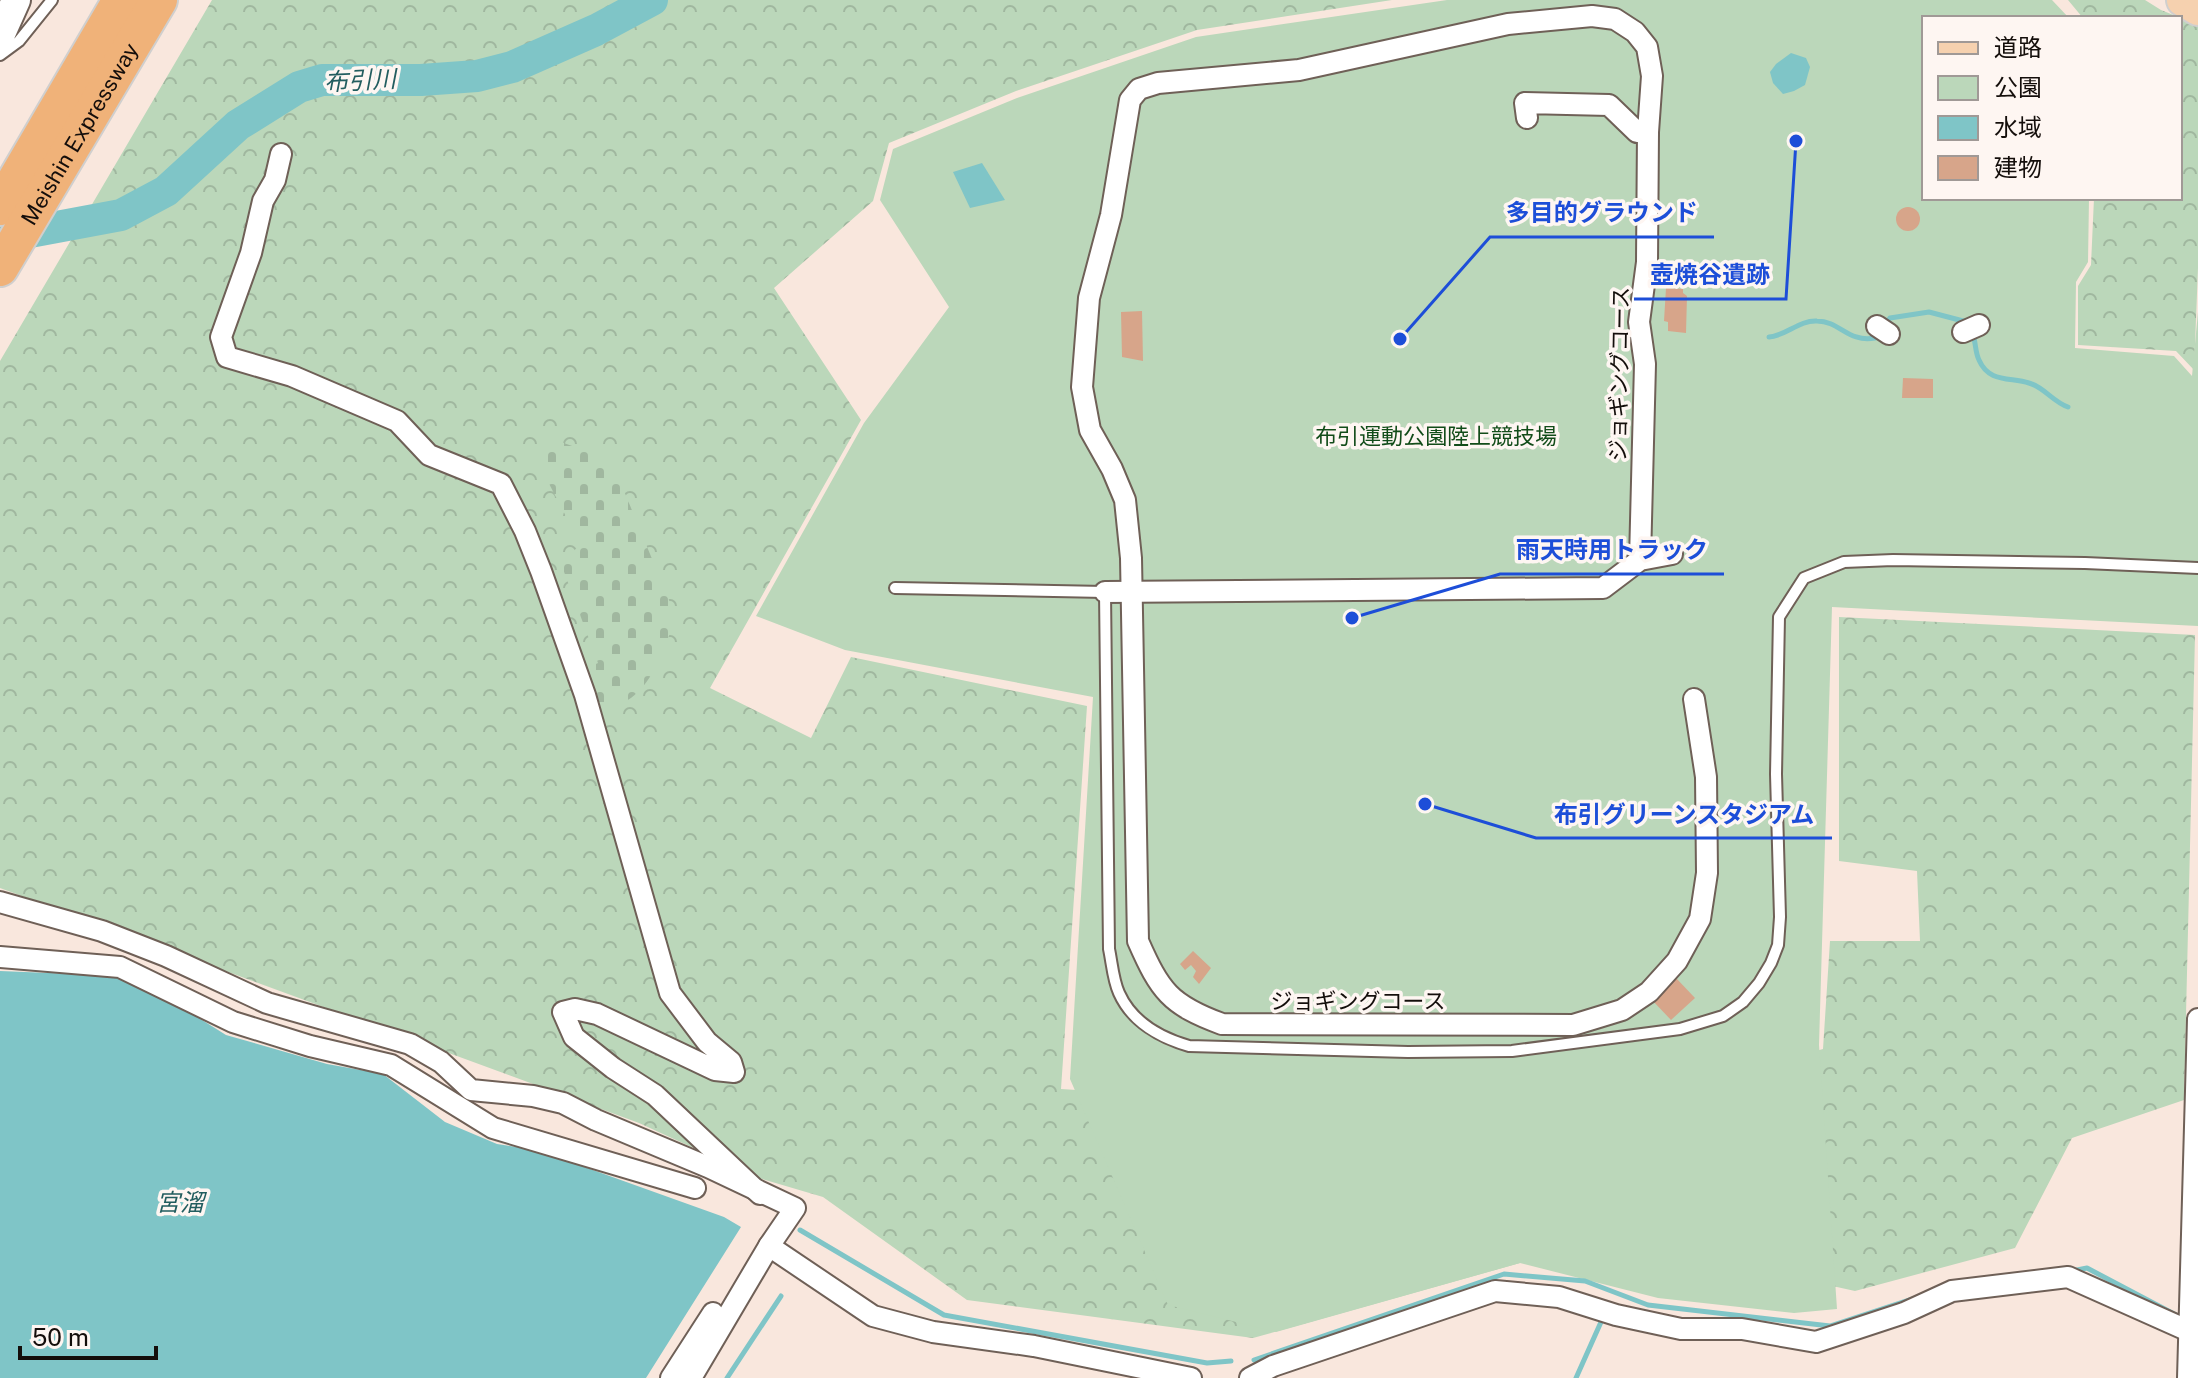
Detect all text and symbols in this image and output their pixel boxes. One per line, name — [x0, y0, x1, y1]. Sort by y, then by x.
legend — [1922, 16, 2182, 200]
text: 道路 — [1994, 33, 2042, 61]
street label: Meishin Expressway — [16, 38, 144, 230]
water label: 布引川 — [323, 64, 400, 96]
text: 公園 — [1994, 73, 2042, 101]
text: 水域 — [1994, 113, 2042, 141]
text: 建物 — [1994, 153, 2042, 181]
callout: 多目的グラウンド — [1490, 189, 1714, 237]
text: 多目的グラウンド — [1506, 198, 1698, 226]
callout: 壺焼谷遺跡 — [1634, 251, 1786, 299]
text: 壺焼谷遺跡 — [1650, 260, 1770, 288]
street label: ジョギングコース — [1604, 286, 1634, 462]
park label: 布引運動公園陸上競技場 — [1315, 423, 1557, 449]
callout: 雨天時用トラック — [1500, 526, 1724, 574]
text: 雨天時用トラック — [1516, 535, 1708, 563]
callout: 布引グリーンスタジアム — [1536, 790, 1832, 838]
text: 布引グリーンスタジアム — [1554, 800, 1814, 828]
street label: ジョギングコース — [1271, 988, 1445, 1014]
water label: 宮溜 — [156, 1188, 208, 1216]
scale bar — [20, 1310, 156, 1360]
text: 50 m — [32, 1323, 89, 1351]

